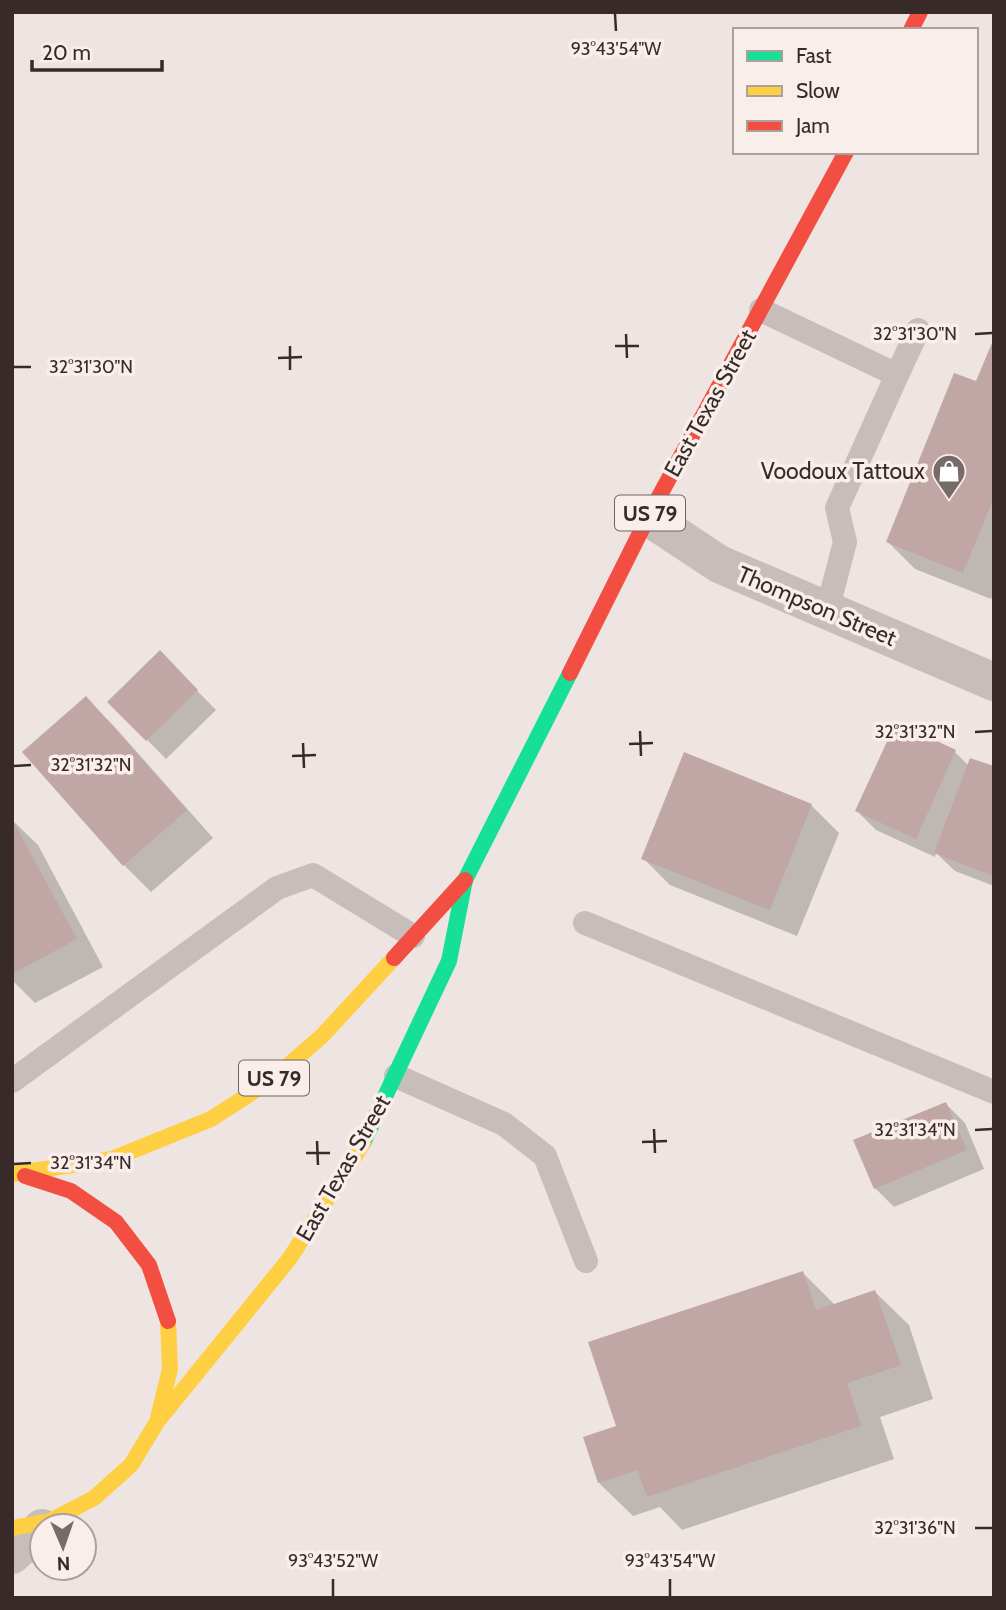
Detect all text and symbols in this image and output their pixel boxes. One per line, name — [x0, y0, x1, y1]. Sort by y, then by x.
scale bar — [32, 28, 161, 72]
legend — [733, 28, 978, 154]
text: 93°43'54"W — [571, 38, 661, 60]
text: 20 m — [42, 40, 91, 65]
text: Fast — [796, 43, 832, 68]
text: Slow — [796, 78, 840, 103]
text: Jam — [795, 113, 830, 138]
text: 32°31'30"N — [873, 323, 957, 345]
street label: East Texas Street — [658, 324, 762, 482]
text: 32°31'30"N — [49, 356, 133, 378]
shop icon: Voodoux Tattoux — [930, 452, 968, 501]
place label: Voodoux Tattoux — [761, 457, 925, 485]
road number: US 79 — [615, 496, 685, 530]
street label: Thompson Street — [734, 560, 901, 652]
text: 32°31'32"N — [875, 721, 955, 743]
text: 32°31'32"N — [51, 754, 131, 776]
road number: US 79 — [239, 1060, 309, 1096]
street label: East Texas Street — [290, 1090, 396, 1246]
text: 32°31'34"N — [874, 1119, 956, 1141]
text: 32°31'34"N — [50, 1152, 132, 1174]
north arrow — [28, 1512, 98, 1582]
text: 32°31'36"N — [874, 1517, 956, 1539]
text: 93°43'52"W — [288, 1550, 378, 1572]
text: 93°43'54"W — [625, 1550, 715, 1572]
text: N — [56, 1552, 71, 1575]

